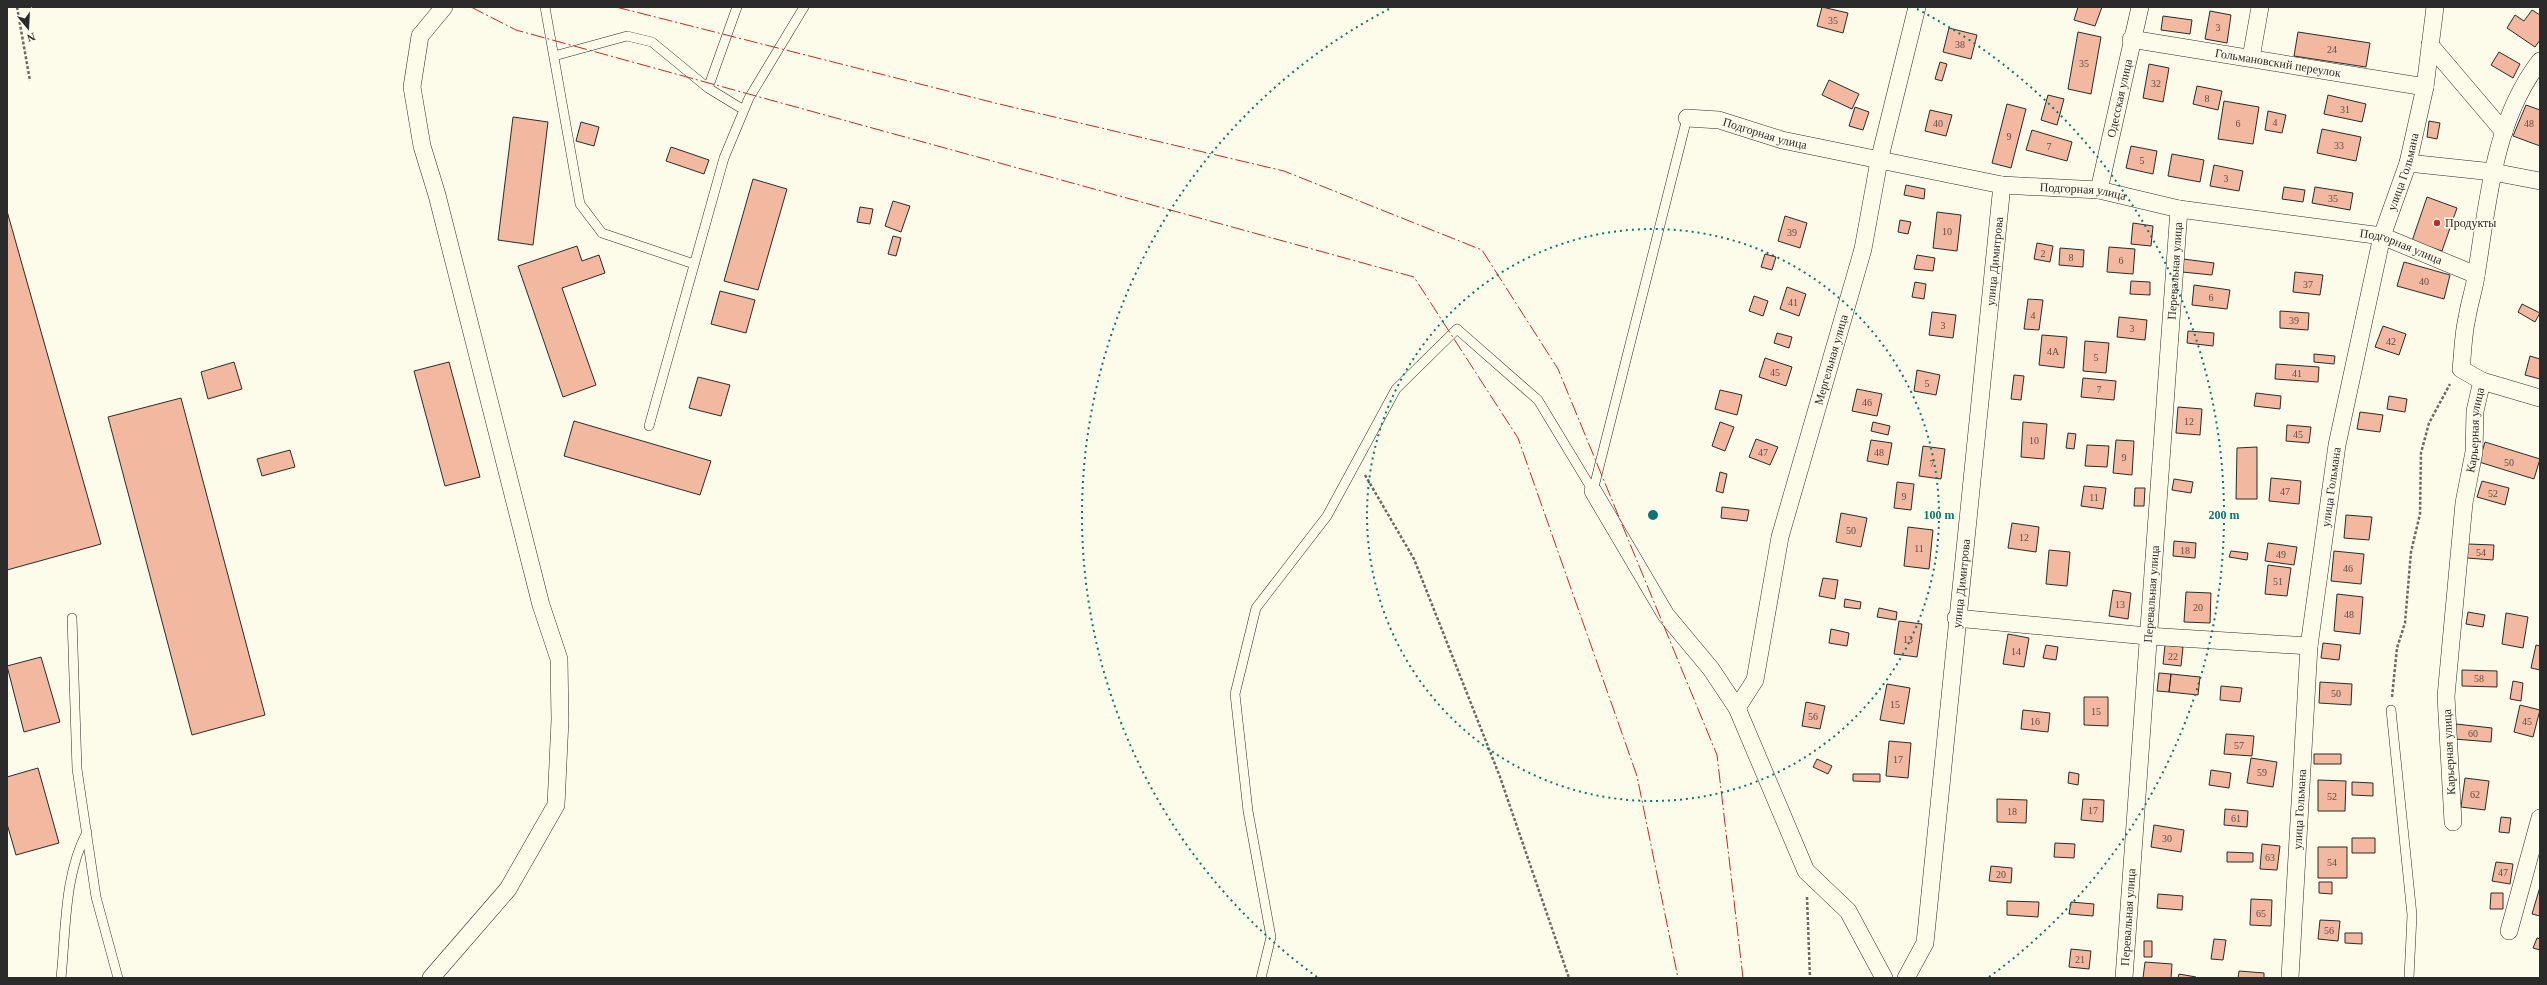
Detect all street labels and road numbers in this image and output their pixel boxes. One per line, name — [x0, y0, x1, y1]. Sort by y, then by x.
street label: Гольмановский переулок — [2214, 46, 2342, 80]
street label: Одесская улица — [2104, 57, 2135, 139]
street label: Подгорная улица — [1721, 115, 1809, 152]
street label: улица Гольмана — [2385, 131, 2422, 212]
street label: Подгорная улица — [2039, 180, 2128, 203]
street label: улица Димитрова — [1983, 215, 2006, 307]
street label: Перевальная улица — [2164, 221, 2185, 320]
street label: Подгорная улица — [2359, 226, 2445, 267]
street label: Мергельная улица — [1811, 312, 1851, 406]
street label: Карьерная улица — [2463, 385, 2487, 474]
street label: улица Гольмана — [2319, 446, 2344, 528]
street label: улица Димитрова — [1950, 538, 1973, 629]
street label: Перевальная улица — [2141, 544, 2162, 643]
street label: Карьерная улица — [2440, 708, 2458, 795]
street label: улица Гольмана — [2290, 768, 2309, 850]
street label: Перевальная улица — [2118, 867, 2139, 966]

